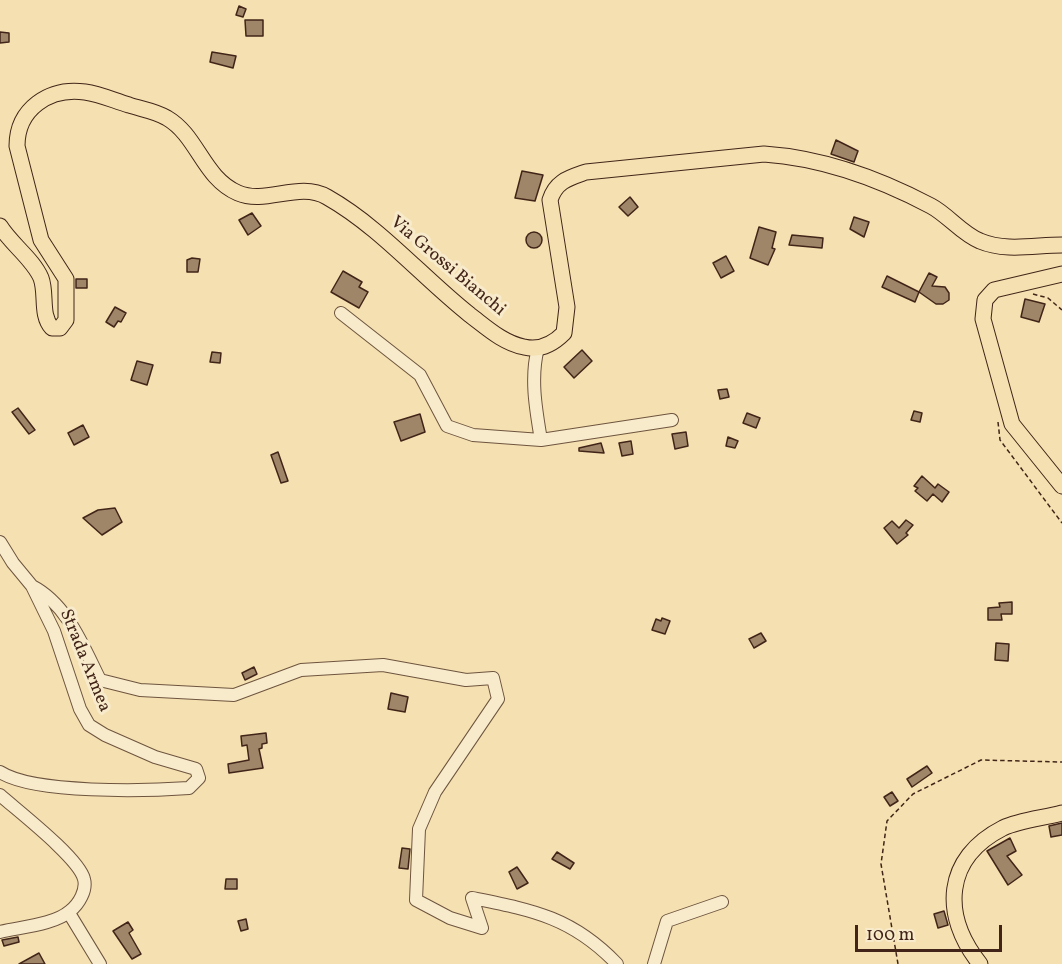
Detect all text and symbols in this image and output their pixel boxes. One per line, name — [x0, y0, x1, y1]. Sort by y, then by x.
street label: Via Grossi Bianchi — [385, 212, 509, 322]
street label: Strada Armea — [54, 606, 114, 716]
scale bar — [858, 913, 1005, 951]
text: 100 m — [866, 923, 915, 948]

